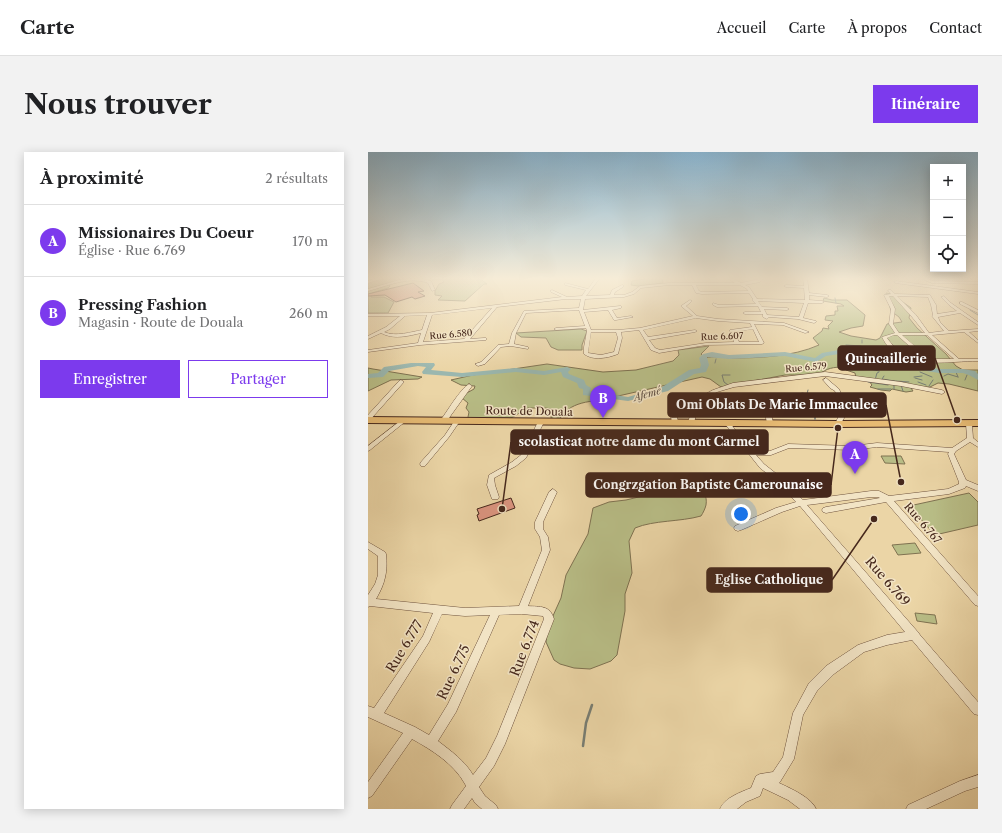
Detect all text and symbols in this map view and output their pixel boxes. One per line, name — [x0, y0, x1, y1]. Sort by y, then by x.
text: Carte — [20, 16, 75, 39]
text: Accueil — [717, 19, 767, 37]
text: Carte — [789, 19, 825, 37]
text: À propos — [847, 19, 907, 37]
text: Contact — [929, 19, 982, 37]
button: Itinéraire — [873, 85, 978, 123]
text: Nous trouver — [24, 87, 212, 121]
map controls — [930, 164, 966, 272]
button: + — [930, 164, 966, 200]
text: À proximité — [40, 168, 144, 188]
text: 2 résultats — [265, 170, 328, 186]
button: − — [930, 200, 966, 236]
text: Missionaires Du Coeur — [78, 223, 254, 242]
text: A — [48, 233, 58, 249]
text: 170 m — [292, 233, 328, 249]
button: locate — [930, 236, 966, 272]
text: Église · Rue 6.769 — [78, 242, 186, 258]
text: Pressing Fashion — [78, 295, 207, 314]
text: B — [48, 305, 58, 321]
text: 260 m — [289, 305, 328, 321]
text: Magasin · Route de Douala — [78, 314, 243, 330]
street label: Rue 6.580 — [429, 327, 473, 341]
street label: Rue 6.607 — [701, 330, 744, 342]
callout: Quincaillerie — [838, 346, 935, 370]
text: Quincaillerie — [845, 351, 927, 366]
button: Enregistrer — [40, 360, 180, 398]
button: Partager — [188, 360, 328, 398]
street label: Rue 6.579 — [785, 360, 827, 374]
water label: Afemé — [630, 384, 663, 405]
pin: B — [590, 385, 616, 418]
callout: Omi Oblats De Marie Immaculee — [668, 393, 886, 417]
text: Omi Oblats De Marie Immaculee — [676, 397, 878, 412]
street label: Route de Douala — [485, 403, 573, 419]
callout: scolasticat notre dame du mont Carmel — [511, 430, 768, 454]
text: scolasticat notre dame du mont Carmel — [518, 434, 760, 449]
pin: A — [842, 441, 868, 474]
callout: Congrzgation Baptiste Camerounaise — [586, 473, 831, 497]
text: Congrzgation Baptiste Camerounaise — [593, 477, 823, 492]
street label: Rue 6.767 — [901, 500, 945, 547]
your location — [731, 504, 751, 524]
street label: Rue 6.769 — [862, 553, 914, 609]
callout: Eglise Catholique — [707, 568, 832, 592]
text: Eglise Catholique — [715, 572, 823, 587]
street label: Rue 6.777 — [382, 616, 426, 675]
street label: Rue 6.774 — [506, 618, 542, 678]
street label: Rue 6.775 — [433, 642, 473, 702]

